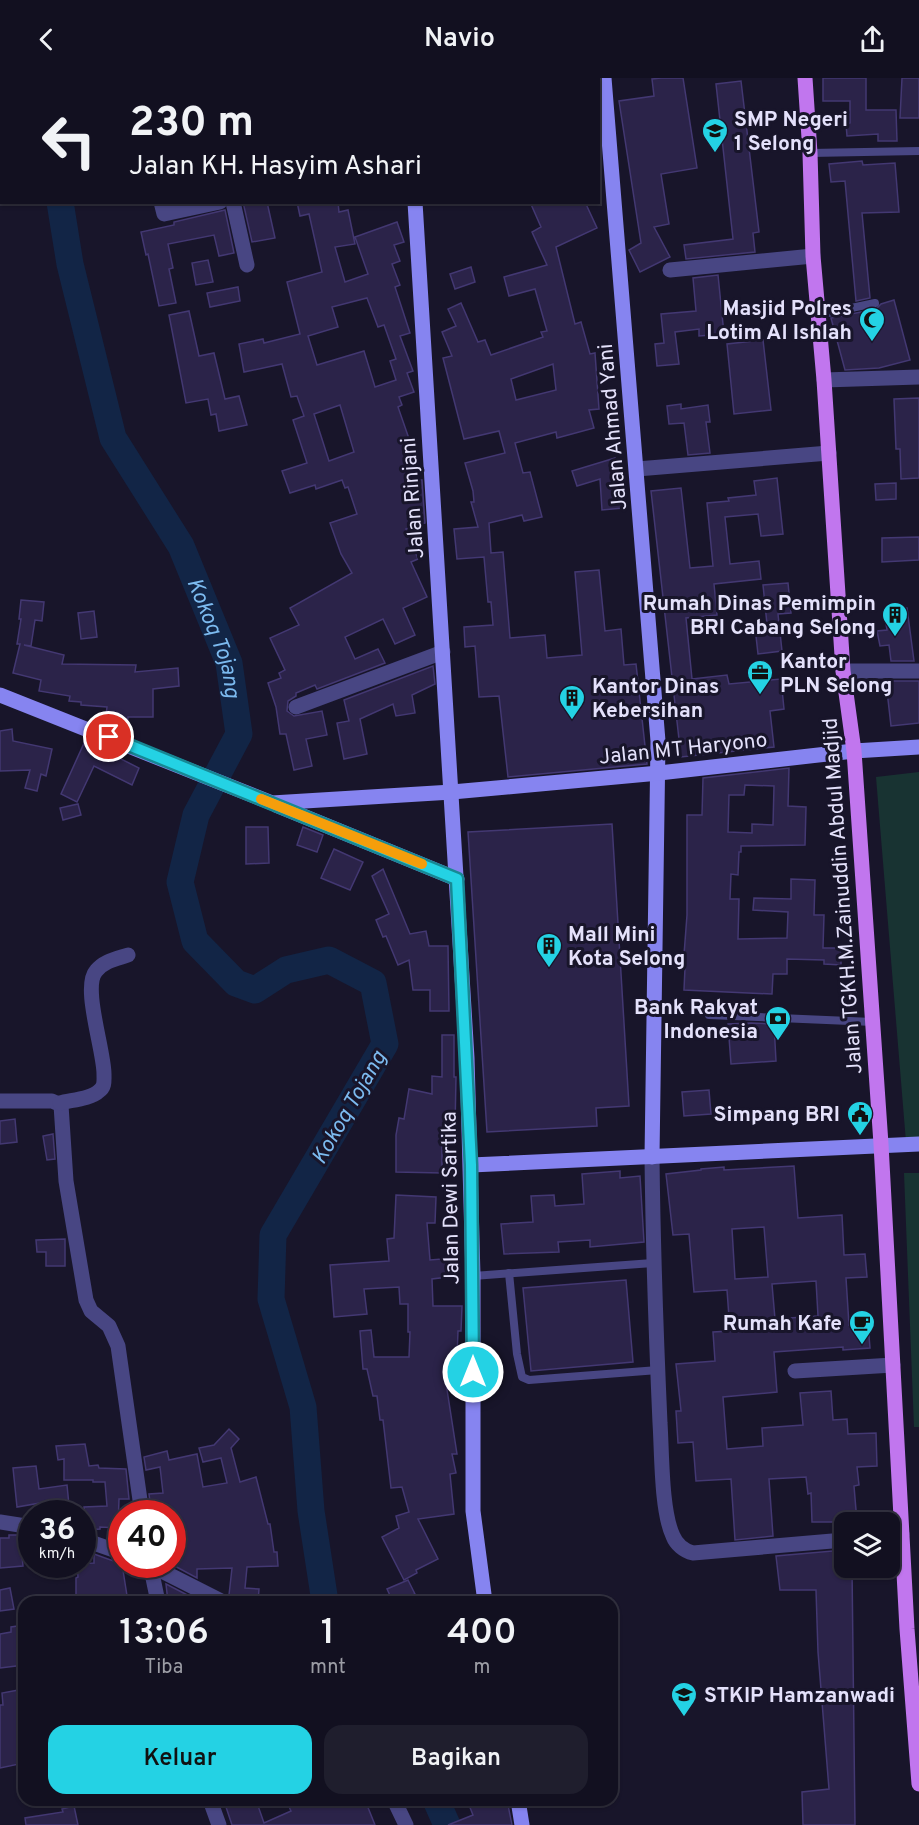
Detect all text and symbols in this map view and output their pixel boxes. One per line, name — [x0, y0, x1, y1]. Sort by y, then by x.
text: Navio — [424, 22, 495, 56]
icon: back — [30, 23, 63, 56]
icon: share — [856, 23, 889, 56]
text: 230 m — [129, 98, 254, 151]
icon: left — [30, 102, 108, 180]
place label: SMP Negeri 1 Selong — [734, 107, 848, 158]
school or university icon: SMP Negeri 1 Selong — [700, 116, 730, 154]
text: Jalan KH. Hasyim Ashari — [129, 150, 422, 184]
place label: Masjid Polres Lotim Al Ishlah — [706, 296, 852, 347]
mosque icon: Masjid Polres Lotim Al Ishlah — [857, 305, 887, 343]
street label: Jalan Ahmad Yani — [593, 342, 634, 511]
street label: Jalan Rinjani — [396, 436, 431, 560]
water label: Kokoq Tojang — [180, 574, 245, 701]
place label: Rumah Dinas Pemimpin BRI Cabang Selong — [643, 591, 876, 642]
building icon: Rumah Dinas Pemimpin BRI Cabang Selong — [880, 600, 910, 638]
place label: Kantor PLN Selong — [780, 649, 892, 700]
office icon: Kantor PLN Selong — [745, 658, 775, 696]
place label: Kantor Dinas Kebersihan — [592, 674, 719, 725]
building icon: Kantor Dinas Kebersihan — [557, 683, 587, 721]
pin — [83, 711, 134, 762]
street label: Jalan TGKH.M.Zainuddin Abdul Madjid — [818, 717, 869, 1075]
icon: arrive — [92, 720, 125, 753]
street label: Jalan MT Haryono — [597, 727, 769, 772]
place label: Mall Mini Kota Selong — [568, 922, 685, 973]
building icon: Mall Mini Kota Selong — [534, 931, 564, 969]
place label: Bank Rakyat Indonesia — [634, 995, 758, 1046]
bank icon: Bank Rakyat Indonesia — [763, 1004, 793, 1042]
water label: Kokoq Tojang — [307, 1046, 394, 1170]
public building icon: Simpang BRI — [845, 1099, 875, 1137]
place label: Simpang BRI — [714, 1102, 840, 1129]
street label: Jalan Dewi Sartika — [436, 1111, 467, 1285]
cafe icon: Rumah Kafe — [847, 1308, 877, 1346]
place label: Rumah Kafe — [723, 1311, 842, 1338]
position arrow — [441, 1340, 505, 1404]
speed limit sign: 40 — [108, 1500, 186, 1578]
map controls — [834, 1512, 900, 1578]
button: layers — [834, 1512, 900, 1578]
text: 36 — [39, 1513, 75, 1550]
text: km/h — [39, 1545, 75, 1564]
text: 13:06 — [119, 1611, 209, 1657]
text: 1 — [321, 1611, 335, 1657]
text: 400 — [447, 1611, 517, 1657]
text: Tiba — [145, 1655, 183, 1681]
text: mnt — [310, 1655, 346, 1681]
text: m — [473, 1655, 490, 1681]
school or university icon: STKIP Hamzanwadi — [669, 1680, 699, 1718]
place label: STKIP Hamzanwadi — [704, 1683, 895, 1710]
button: Keluar — [48, 1725, 312, 1794]
button: Bagikan — [324, 1725, 588, 1794]

